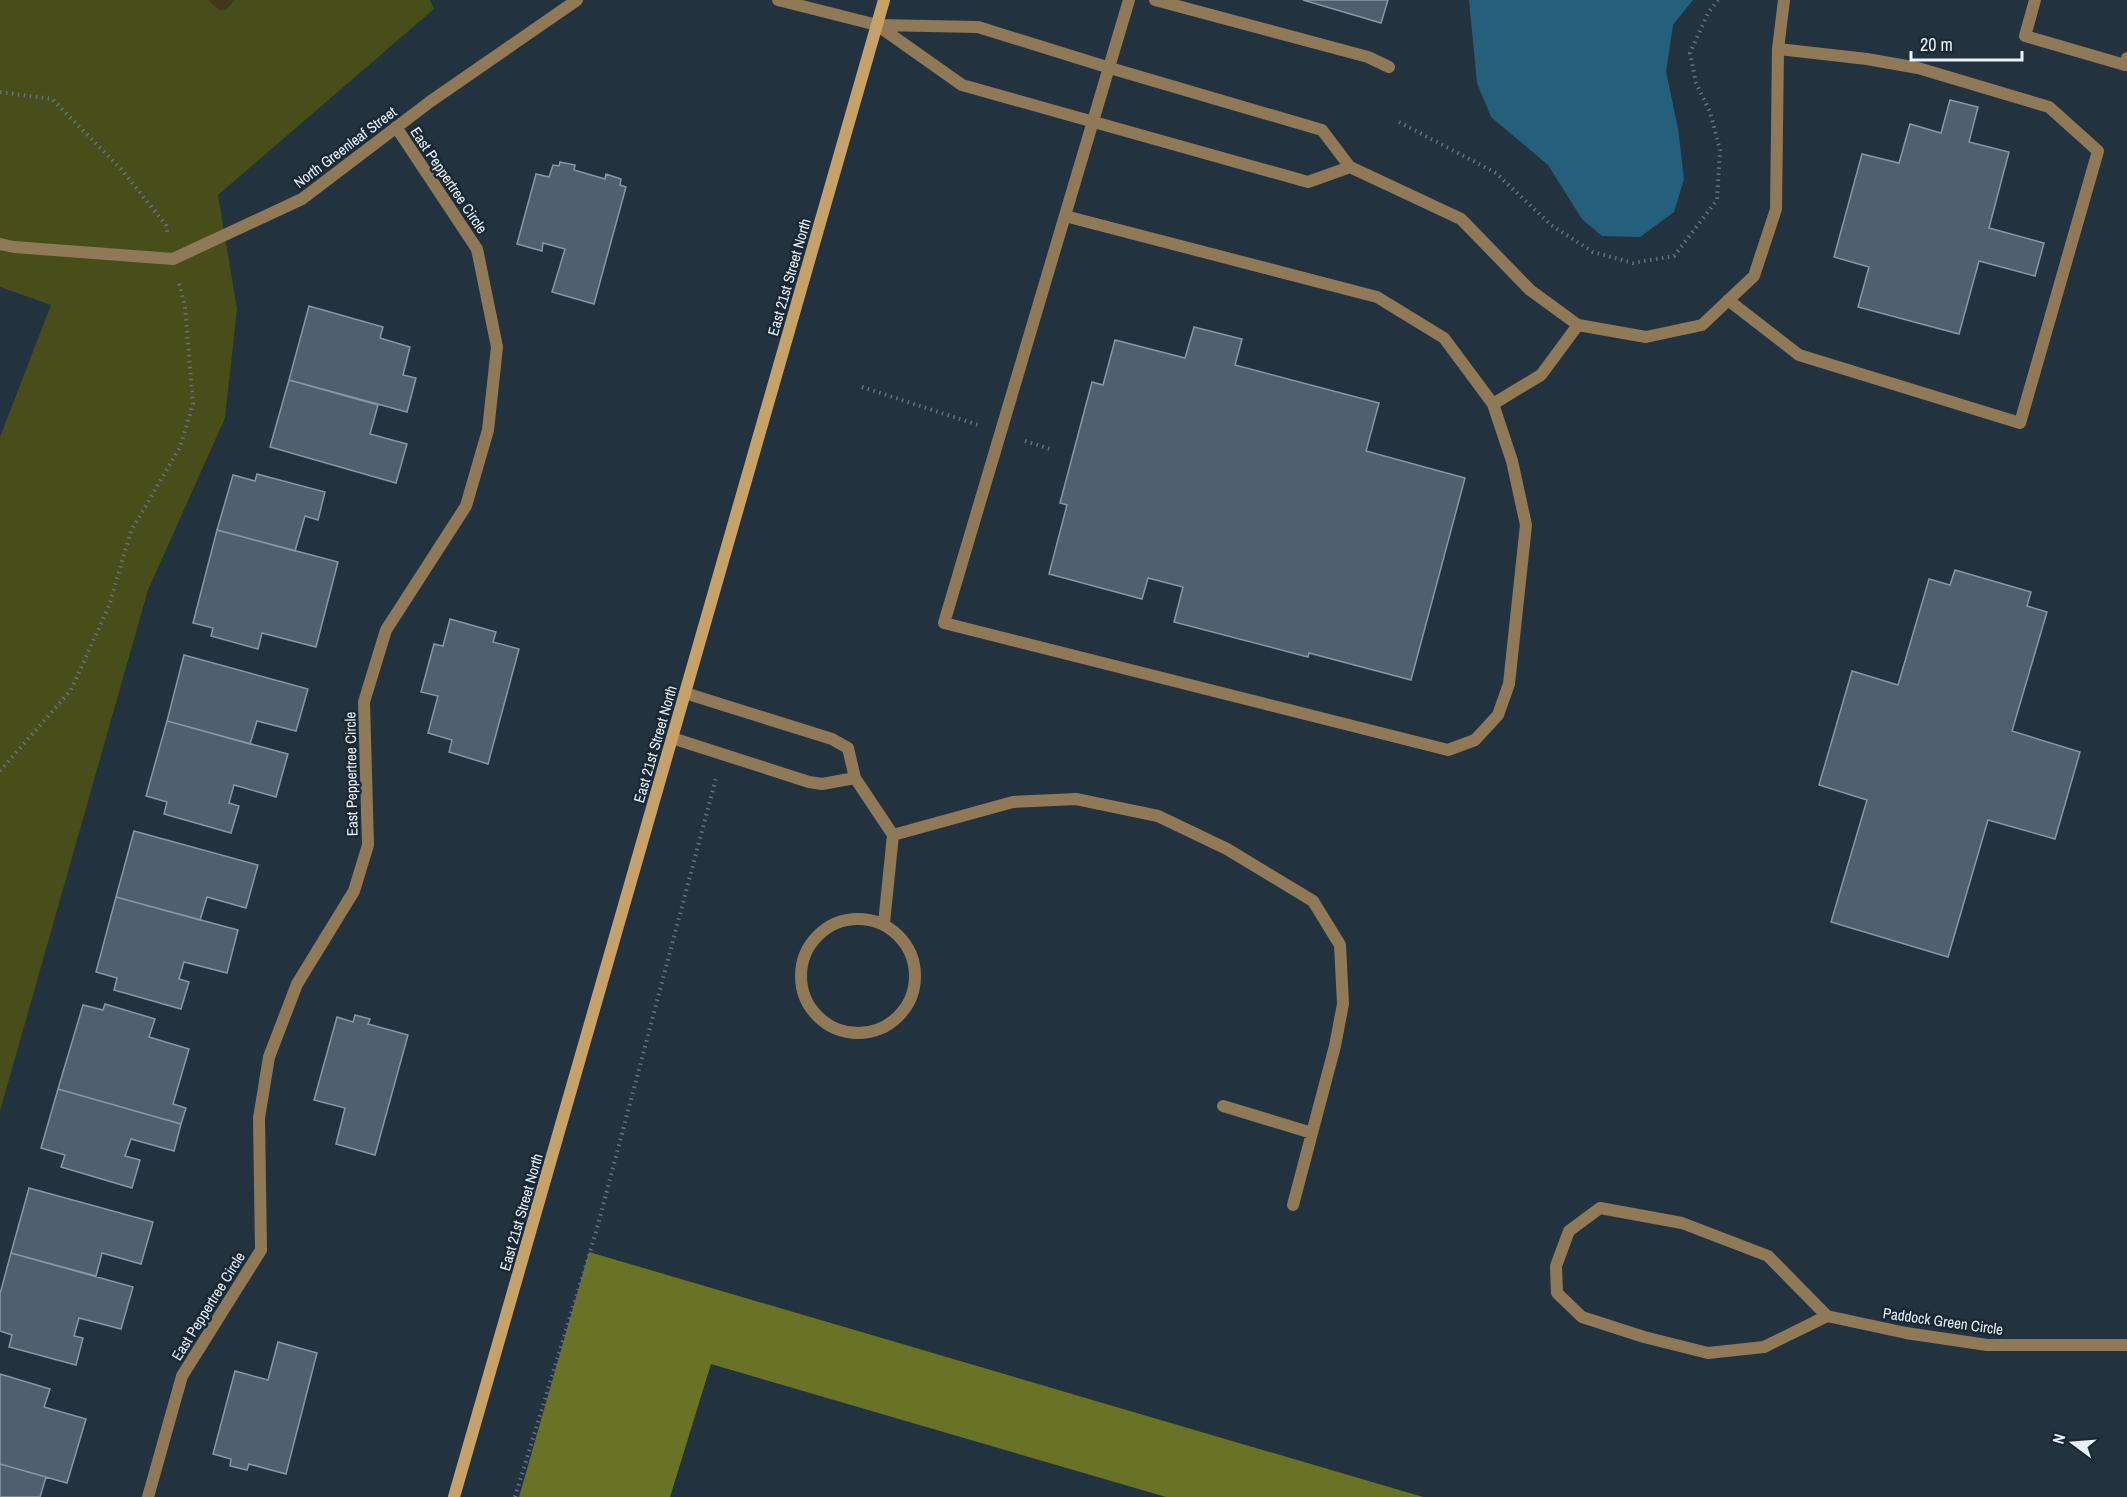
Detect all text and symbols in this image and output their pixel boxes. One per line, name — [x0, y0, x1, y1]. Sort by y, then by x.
scale bar — [1911, 24, 2022, 62]
text: 20 m — [1920, 32, 1953, 57]
street label: North Greenleaf Street — [289, 101, 401, 193]
street label: East Peppertree Circle — [406, 123, 493, 238]
street label: East 21st Street North — [762, 216, 816, 338]
street label: East 21st Street North — [628, 683, 682, 805]
street label: East Peppertree Circle — [339, 711, 363, 836]
street label: East 21st Street North — [494, 1151, 548, 1273]
street label: East Peppertree Circle — [166, 1248, 250, 1364]
street label: Paddock Green Circle — [1882, 1302, 2005, 1340]
north arrow — [2043, 1413, 2103, 1473]
text: N — [2047, 1431, 2070, 1446]

